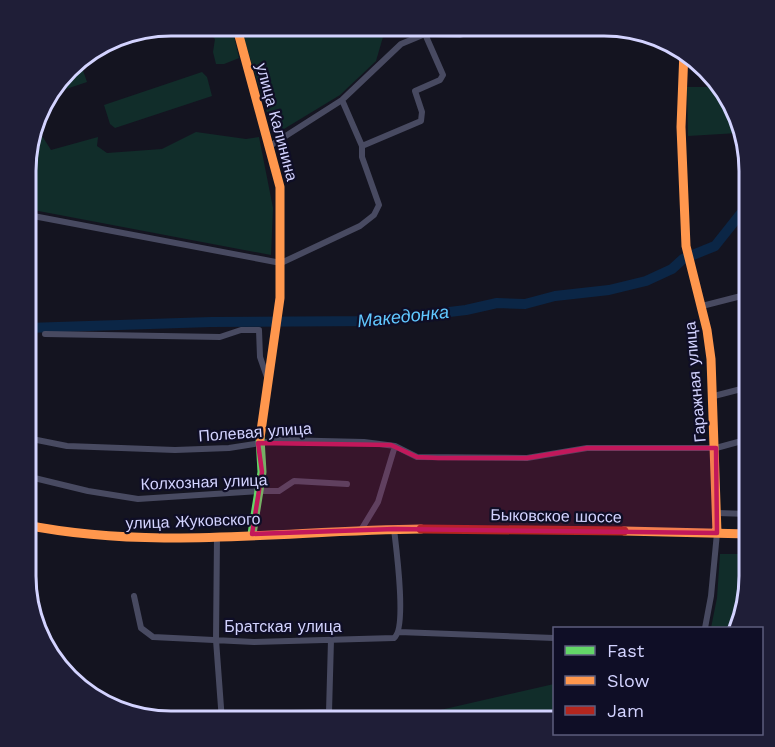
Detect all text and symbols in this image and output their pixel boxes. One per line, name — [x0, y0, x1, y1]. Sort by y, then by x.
street label: улица Калинина — [252, 61, 302, 183]
water label: Македонка — [356, 301, 450, 331]
street label: Гаражная улица — [680, 321, 710, 443]
street label: Полевая улица — [198, 419, 312, 445]
street label: Колхозная улица — [140, 470, 268, 494]
street label: Быковское шоссе — [490, 505, 622, 527]
street label: улица Жуковского — [125, 509, 261, 533]
street label: Братская улица — [224, 617, 342, 636]
legend — [553, 627, 763, 735]
text: Fast — [607, 640, 645, 661]
text: Slow — [607, 670, 650, 691]
text: Jam — [607, 700, 644, 721]

